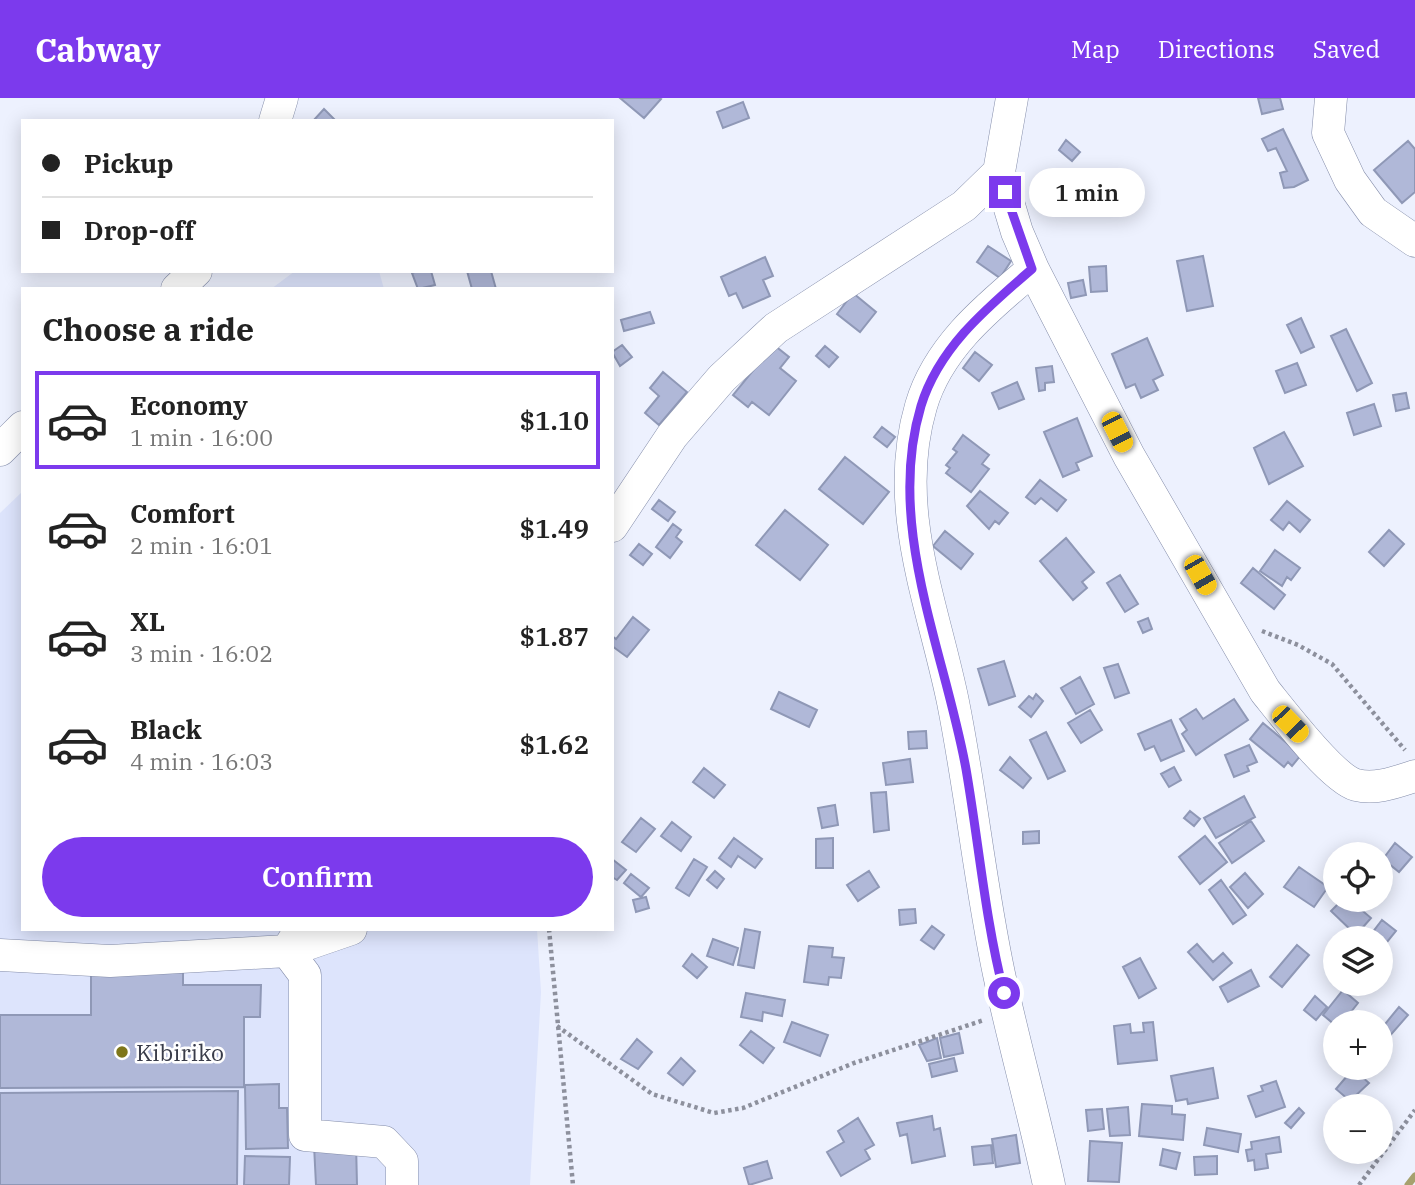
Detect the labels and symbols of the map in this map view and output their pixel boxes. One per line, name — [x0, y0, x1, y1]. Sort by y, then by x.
callout: 1 min — [1030, 168, 1145, 217]
route end — [989, 176, 1021, 208]
car — [1099, 409, 1136, 455]
car — [1181, 552, 1220, 598]
car — [1268, 702, 1313, 746]
route start — [988, 977, 1020, 1009]
place label: Kibiriko — [136, 1037, 224, 1067]
marker: Kibiriko — [114, 1044, 130, 1060]

